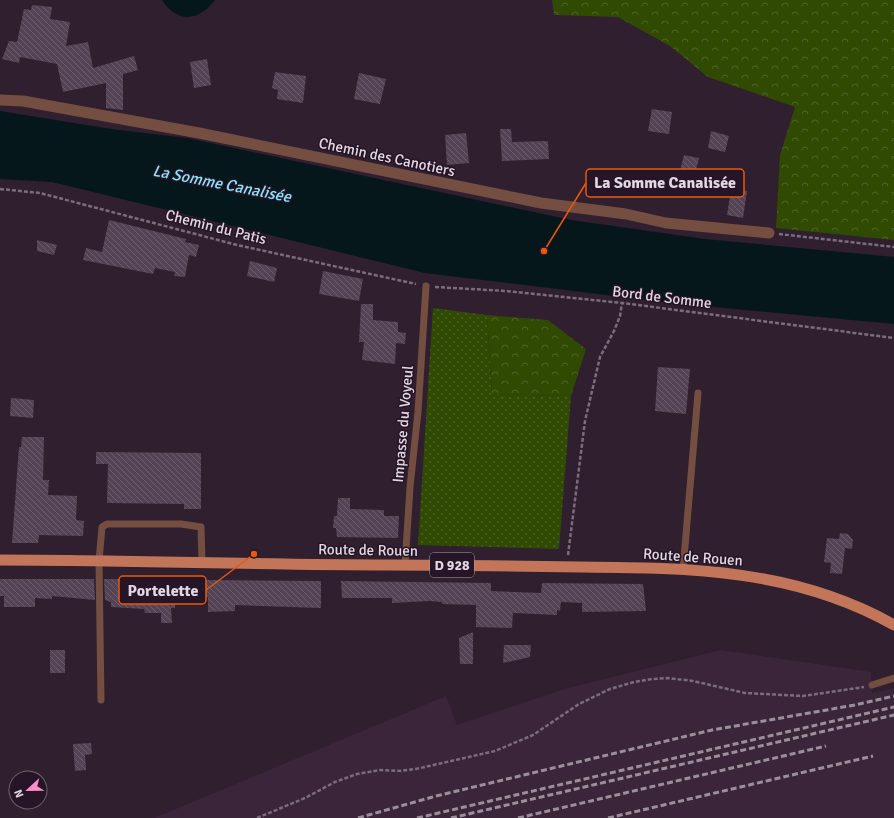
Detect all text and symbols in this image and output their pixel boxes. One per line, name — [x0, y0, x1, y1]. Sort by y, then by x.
street label: Chemin des Canotiers — [317, 134, 457, 180]
water label: La Somme Canalisée — [151, 161, 294, 207]
callout: La Somme Canalisée — [586, 169, 744, 197]
text: La Somme Canalisée — [594, 173, 736, 193]
street label: Chemin du Patis — [164, 206, 269, 248]
street label: Bord de Somme — [611, 282, 713, 312]
street label: Impasse du Voyeul — [389, 365, 417, 483]
street label: Route de Rouen — [318, 540, 418, 560]
street label: Route de Rouen — [643, 545, 743, 569]
road number: D 928 — [430, 553, 474, 577]
callout: Portelette — [119, 576, 206, 604]
text: Portelette — [128, 581, 198, 601]
north arrow — [8, 770, 48, 810]
text: N — [12, 788, 27, 800]

